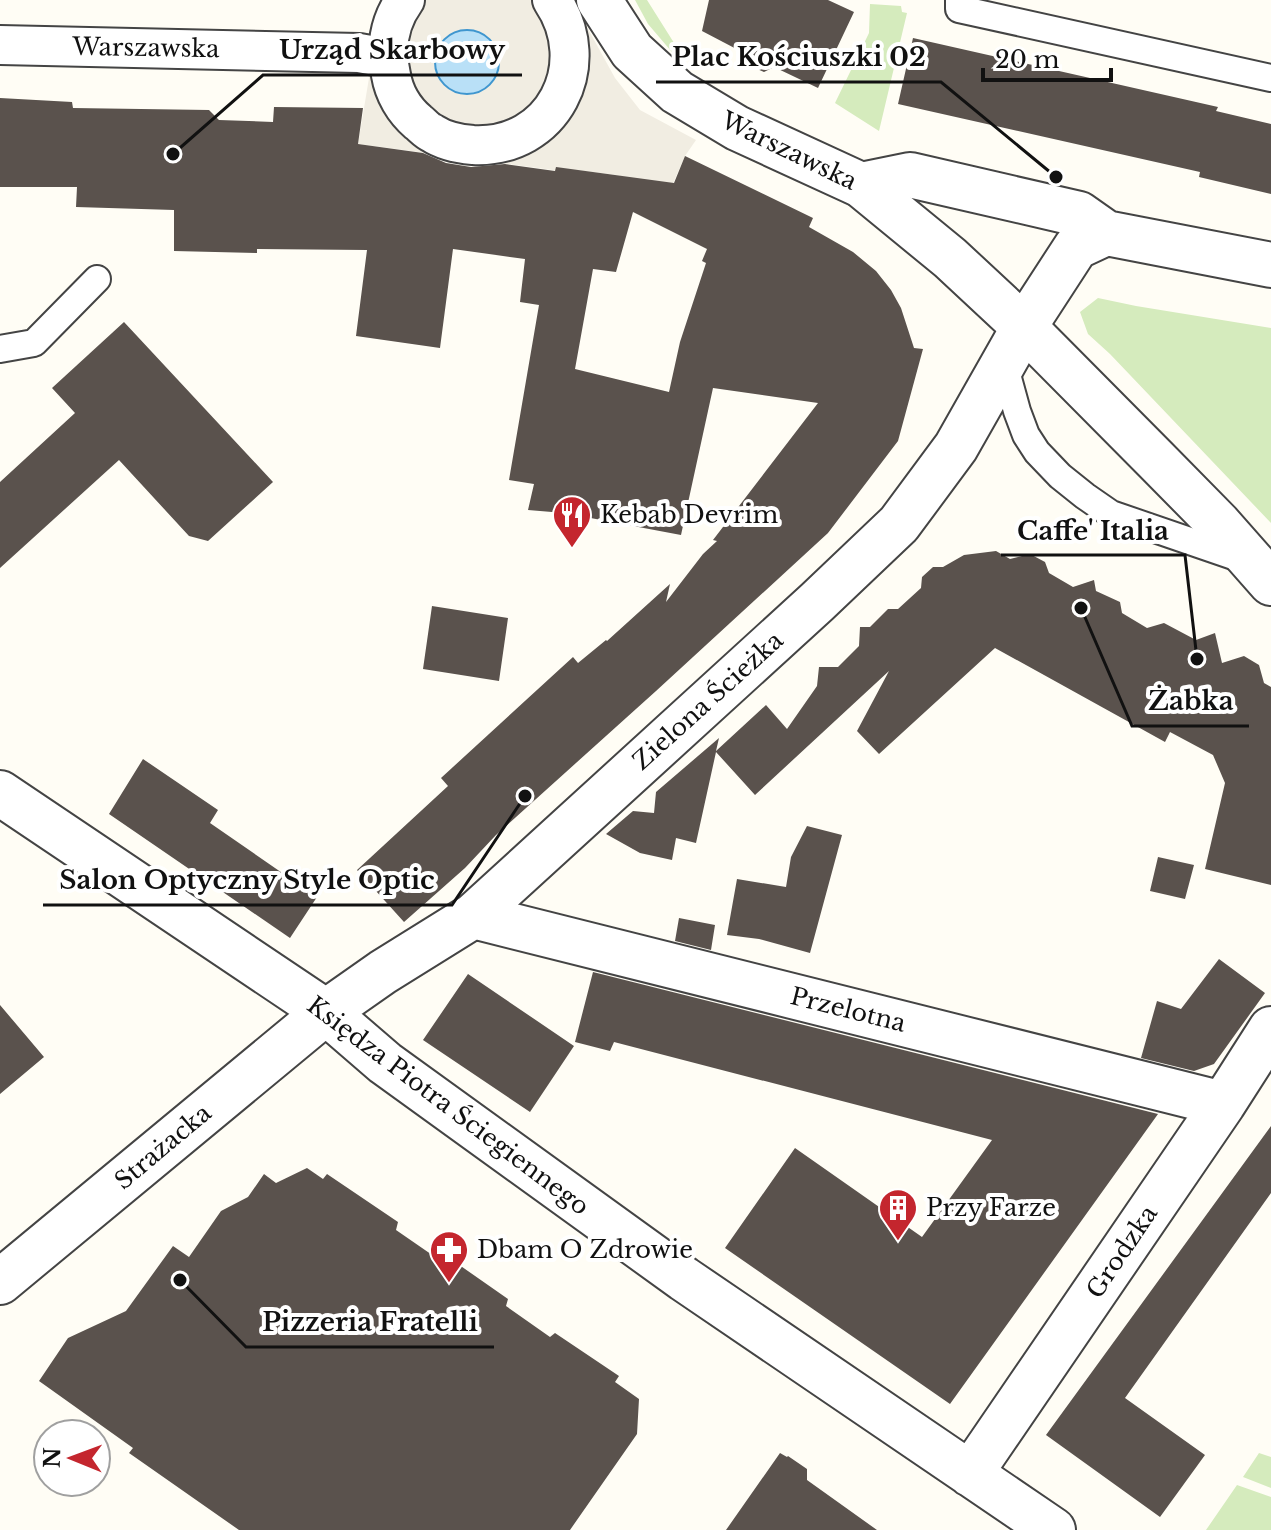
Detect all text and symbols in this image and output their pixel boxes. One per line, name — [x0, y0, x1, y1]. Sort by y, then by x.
callout: Urząd Skarbowy — [263, 25, 522, 75]
street label: Warszawska — [71, 32, 221, 63]
callout: Plac Kościuszki 02 — [656, 32, 941, 82]
scale bar — [983, 32, 1111, 82]
text: Urząd Skarbowy — [279, 34, 505, 66]
text: Plac Kościuszki 02 — [672, 41, 926, 73]
text: 20 m — [995, 45, 1060, 74]
street label: Warszawska — [716, 105, 862, 196]
restaurant icon: Kebab Devrim — [551, 494, 593, 549]
place label: Kebab Devrim — [600, 500, 778, 529]
callout: Caffe' Italia — [1001, 505, 1185, 555]
text: Caffe' Italia — [1017, 515, 1169, 547]
street label: Zielona Ścieżka — [626, 624, 789, 776]
callout: Żabka — [1132, 676, 1249, 726]
text: Żabka — [1148, 685, 1234, 717]
callout: Salon Optyczny Style Optic — [43, 855, 452, 905]
text: Salon Optyczny Style Optic — [59, 864, 435, 896]
street label: Przelotna — [788, 981, 909, 1038]
street label: Księdza Piotra Ściegiennego — [302, 989, 595, 1221]
street label: Strażacka — [109, 1098, 217, 1195]
building icon: Przy Farze — [877, 1187, 919, 1242]
place label: Przy Farze — [926, 1193, 1056, 1222]
street label: Grodzka — [1080, 1199, 1163, 1304]
pharmacy icon: Dbam O Zdrowie — [428, 1229, 470, 1284]
place label: Dbam O Zdrowie — [477, 1235, 693, 1264]
callout: Pizzeria Fratelli — [246, 1297, 494, 1347]
text: Pizzeria Fratelli — [262, 1306, 478, 1338]
north arrow — [32, 1418, 112, 1498]
text: N — [39, 1447, 66, 1468]

